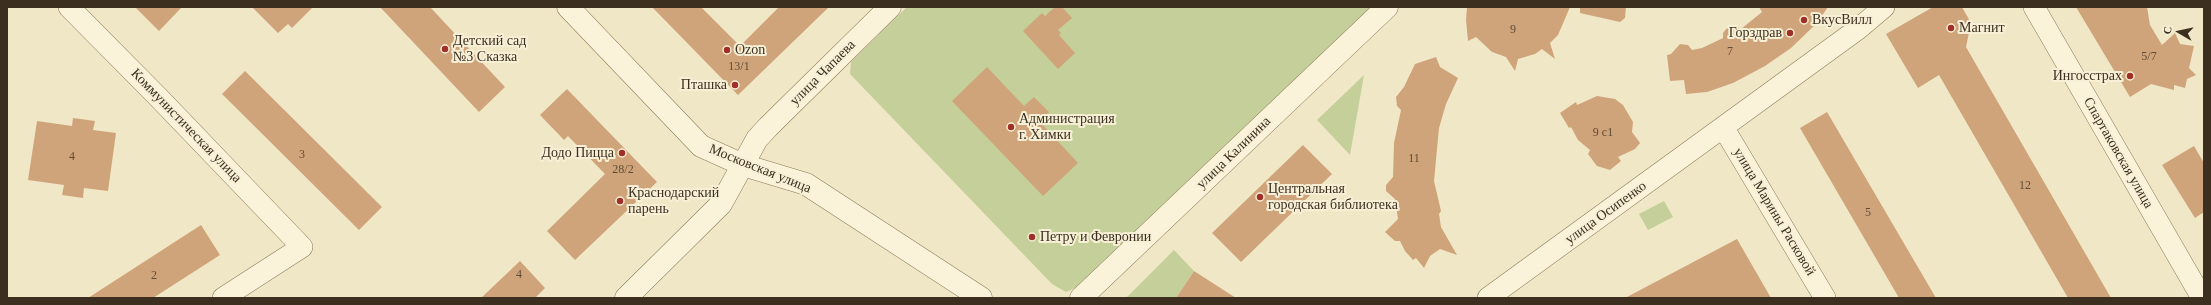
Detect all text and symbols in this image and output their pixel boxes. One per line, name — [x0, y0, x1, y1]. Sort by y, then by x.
place label: ВкусВилл — [1812, 12, 1872, 28]
north arrow — [2159, 12, 2199, 52]
marker: ВкусВилл — [1799, 15, 1809, 25]
place label: Магнит — [1959, 20, 2005, 36]
house number: 9 — [1510, 23, 1516, 37]
marker: Магнит — [1946, 23, 1956, 33]
place label: Горздрав — [1729, 25, 1782, 41]
text: С — [2161, 25, 2174, 35]
marker: Горздрав — [1785, 28, 1795, 38]
place label: Детский сад №3 Сказка — [453, 33, 526, 66]
street label: улица Чапаева — [787, 37, 859, 109]
place label: Ozon — [735, 42, 765, 58]
marker: Детский сад №3 Сказка — [440, 44, 450, 54]
marker: Ozon — [722, 45, 732, 55]
house number: 7 — [1727, 45, 1733, 59]
house number: 5/7 — [2141, 50, 2157, 64]
house number: 13/1 — [728, 60, 750, 74]
street label: Коммунистическая улица — [127, 65, 245, 187]
place label: Ингосстрах — [2053, 68, 2122, 84]
marker: Ингосстрах — [2125, 71, 2135, 81]
place label: Пташка — [681, 77, 727, 93]
marker: Пташка — [730, 80, 740, 90]
street label: Спартаковская улица — [2079, 94, 2157, 212]
place label: Администрация г. Химки — [1019, 111, 1115, 144]
street label: улица Калинина — [1193, 113, 1275, 193]
marker: Администрация г. Химки — [1006, 122, 1016, 132]
house number: 9 с1 — [1593, 126, 1613, 140]
street label: Московская улица — [706, 141, 814, 197]
place label: Додо Пицца — [541, 145, 614, 161]
street label: улица Марины Расковой — [1729, 145, 1819, 279]
house number: 3 — [299, 148, 305, 162]
marker: Додо Пицца — [617, 148, 627, 158]
house number: 4 — [69, 150, 75, 164]
house number: 11 — [1408, 152, 1420, 166]
house number: 28/2 — [612, 163, 634, 177]
street label: улица Осипенко — [1562, 178, 1650, 248]
house number: 12 — [2019, 179, 2031, 193]
place label: Центральная городская библиотека — [1268, 181, 1398, 214]
place label: Краснодарский парень — [628, 185, 719, 218]
marker: Центральная городская библиотека — [1255, 192, 1265, 202]
marker: Краснодарский парень — [615, 196, 625, 206]
house number: 5 — [1865, 206, 1871, 220]
place label: Петру и Февронии — [1040, 229, 1151, 245]
marker: Петру и Февронии — [1027, 232, 1037, 242]
house number: 4 — [516, 268, 522, 282]
house number: 2 — [151, 269, 157, 283]

